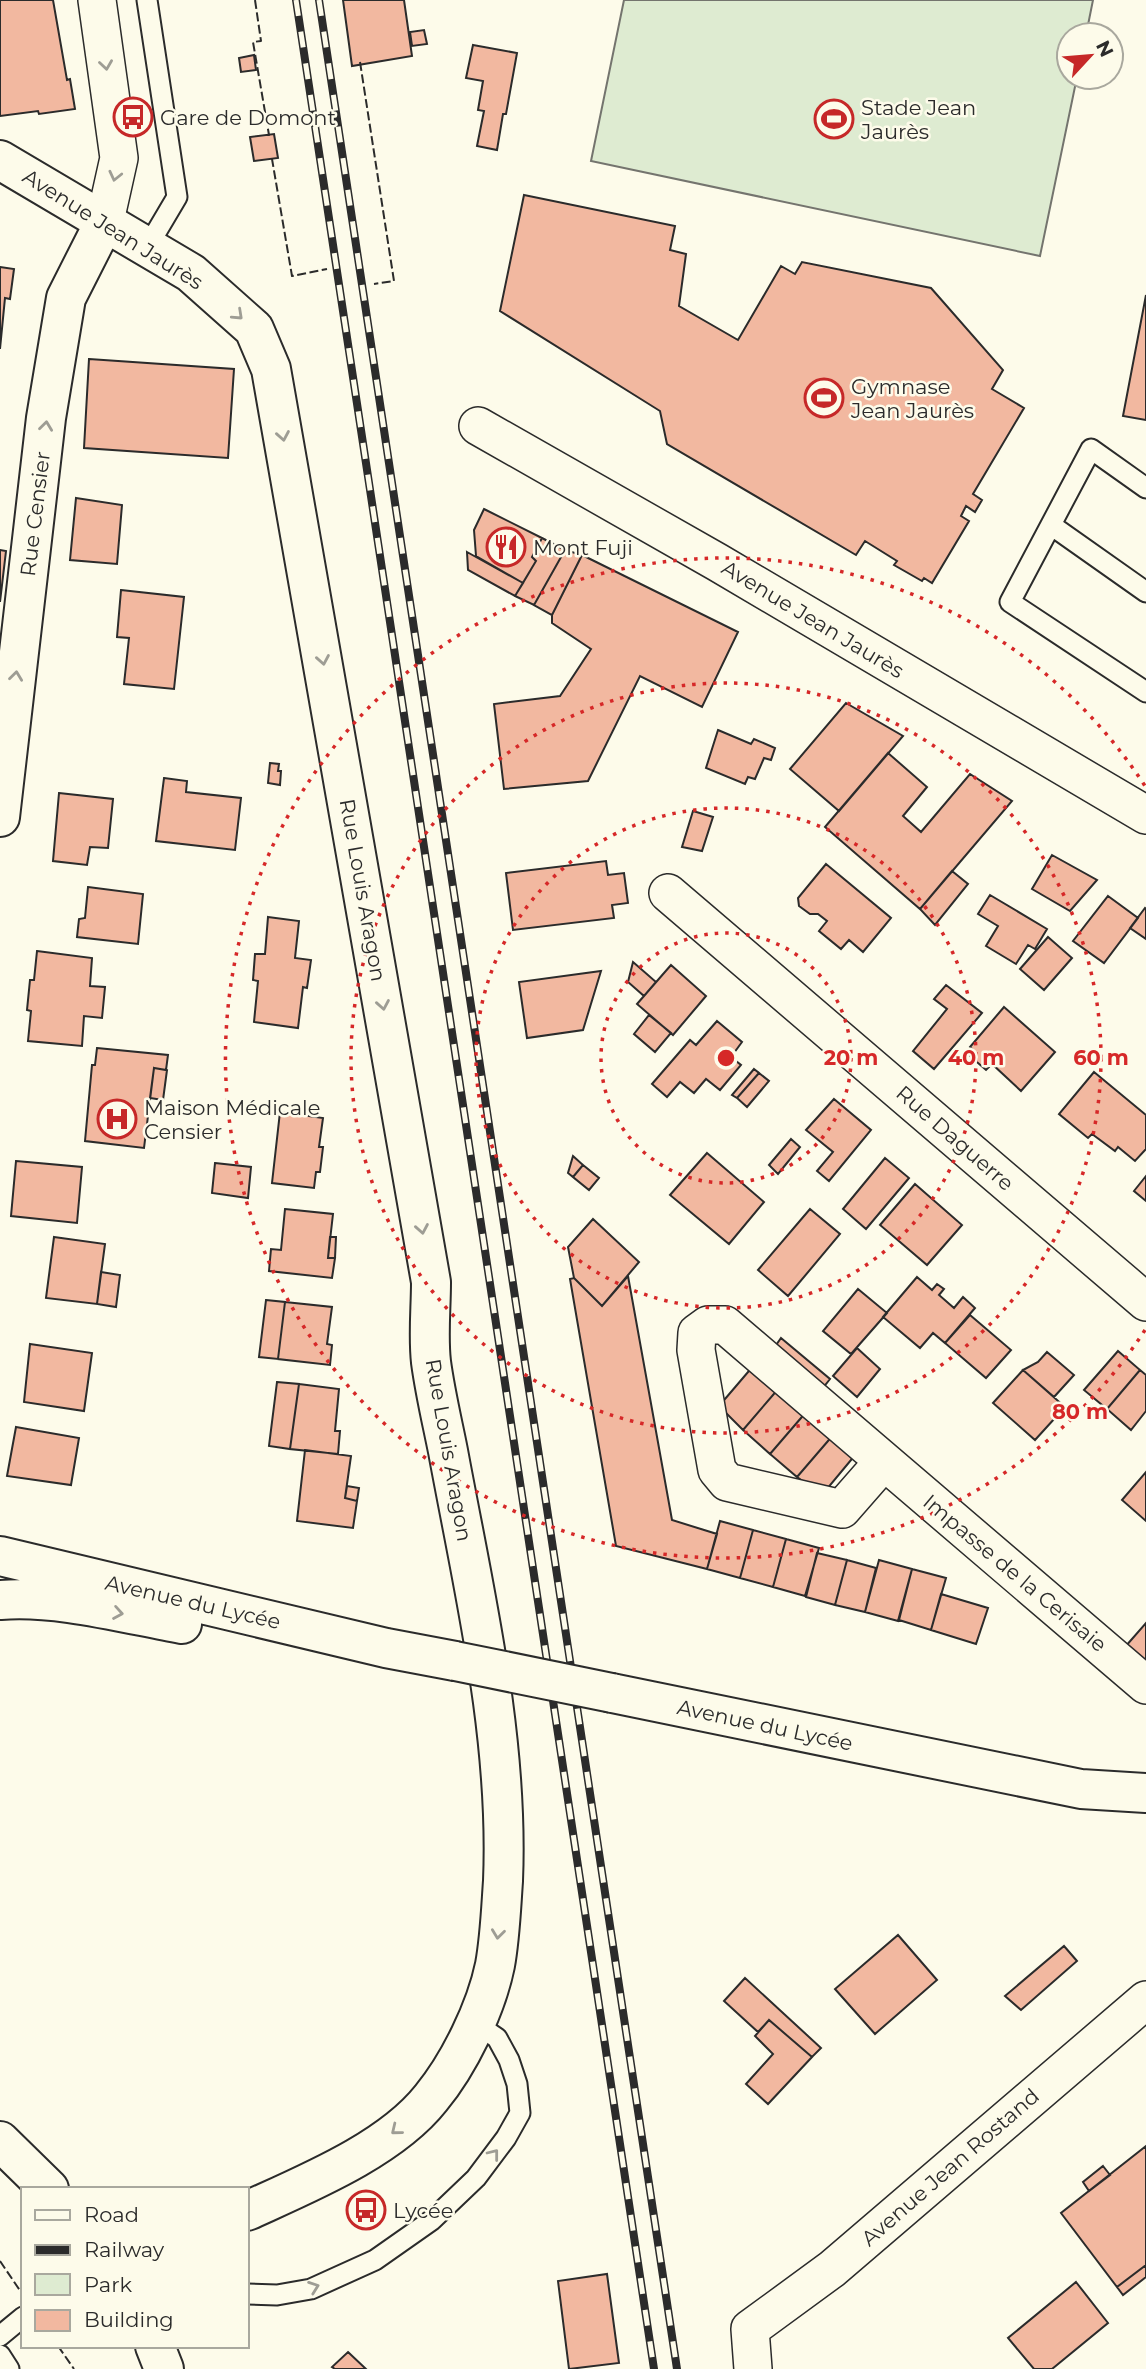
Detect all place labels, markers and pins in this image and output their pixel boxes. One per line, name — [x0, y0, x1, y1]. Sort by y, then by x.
place label: Stade Jean Jaurès — [860, 95, 976, 144]
bus stop icon: Gare de Domont — [112, 96, 154, 138]
sports icon: Stade Jean Jaurès — [813, 98, 855, 140]
place label: Gare de Domont — [160, 105, 336, 130]
place label: Gymnase Jean Jaurès — [850, 374, 974, 423]
sports icon: Gymnase Jean Jaurès — [803, 377, 845, 419]
restaurant icon: Mont Fuji — [485, 526, 527, 568]
place label: Mont Fuji — [533, 535, 633, 560]
centre of rings — [714, 1046, 738, 1070]
place label: Maison Médicale Censier — [144, 1095, 320, 1144]
hospital icon: Maison Médicale Censier — [96, 1098, 138, 1140]
bus stop icon: Lycée — [345, 2189, 387, 2231]
place label: Lycée — [393, 2198, 453, 2223]

